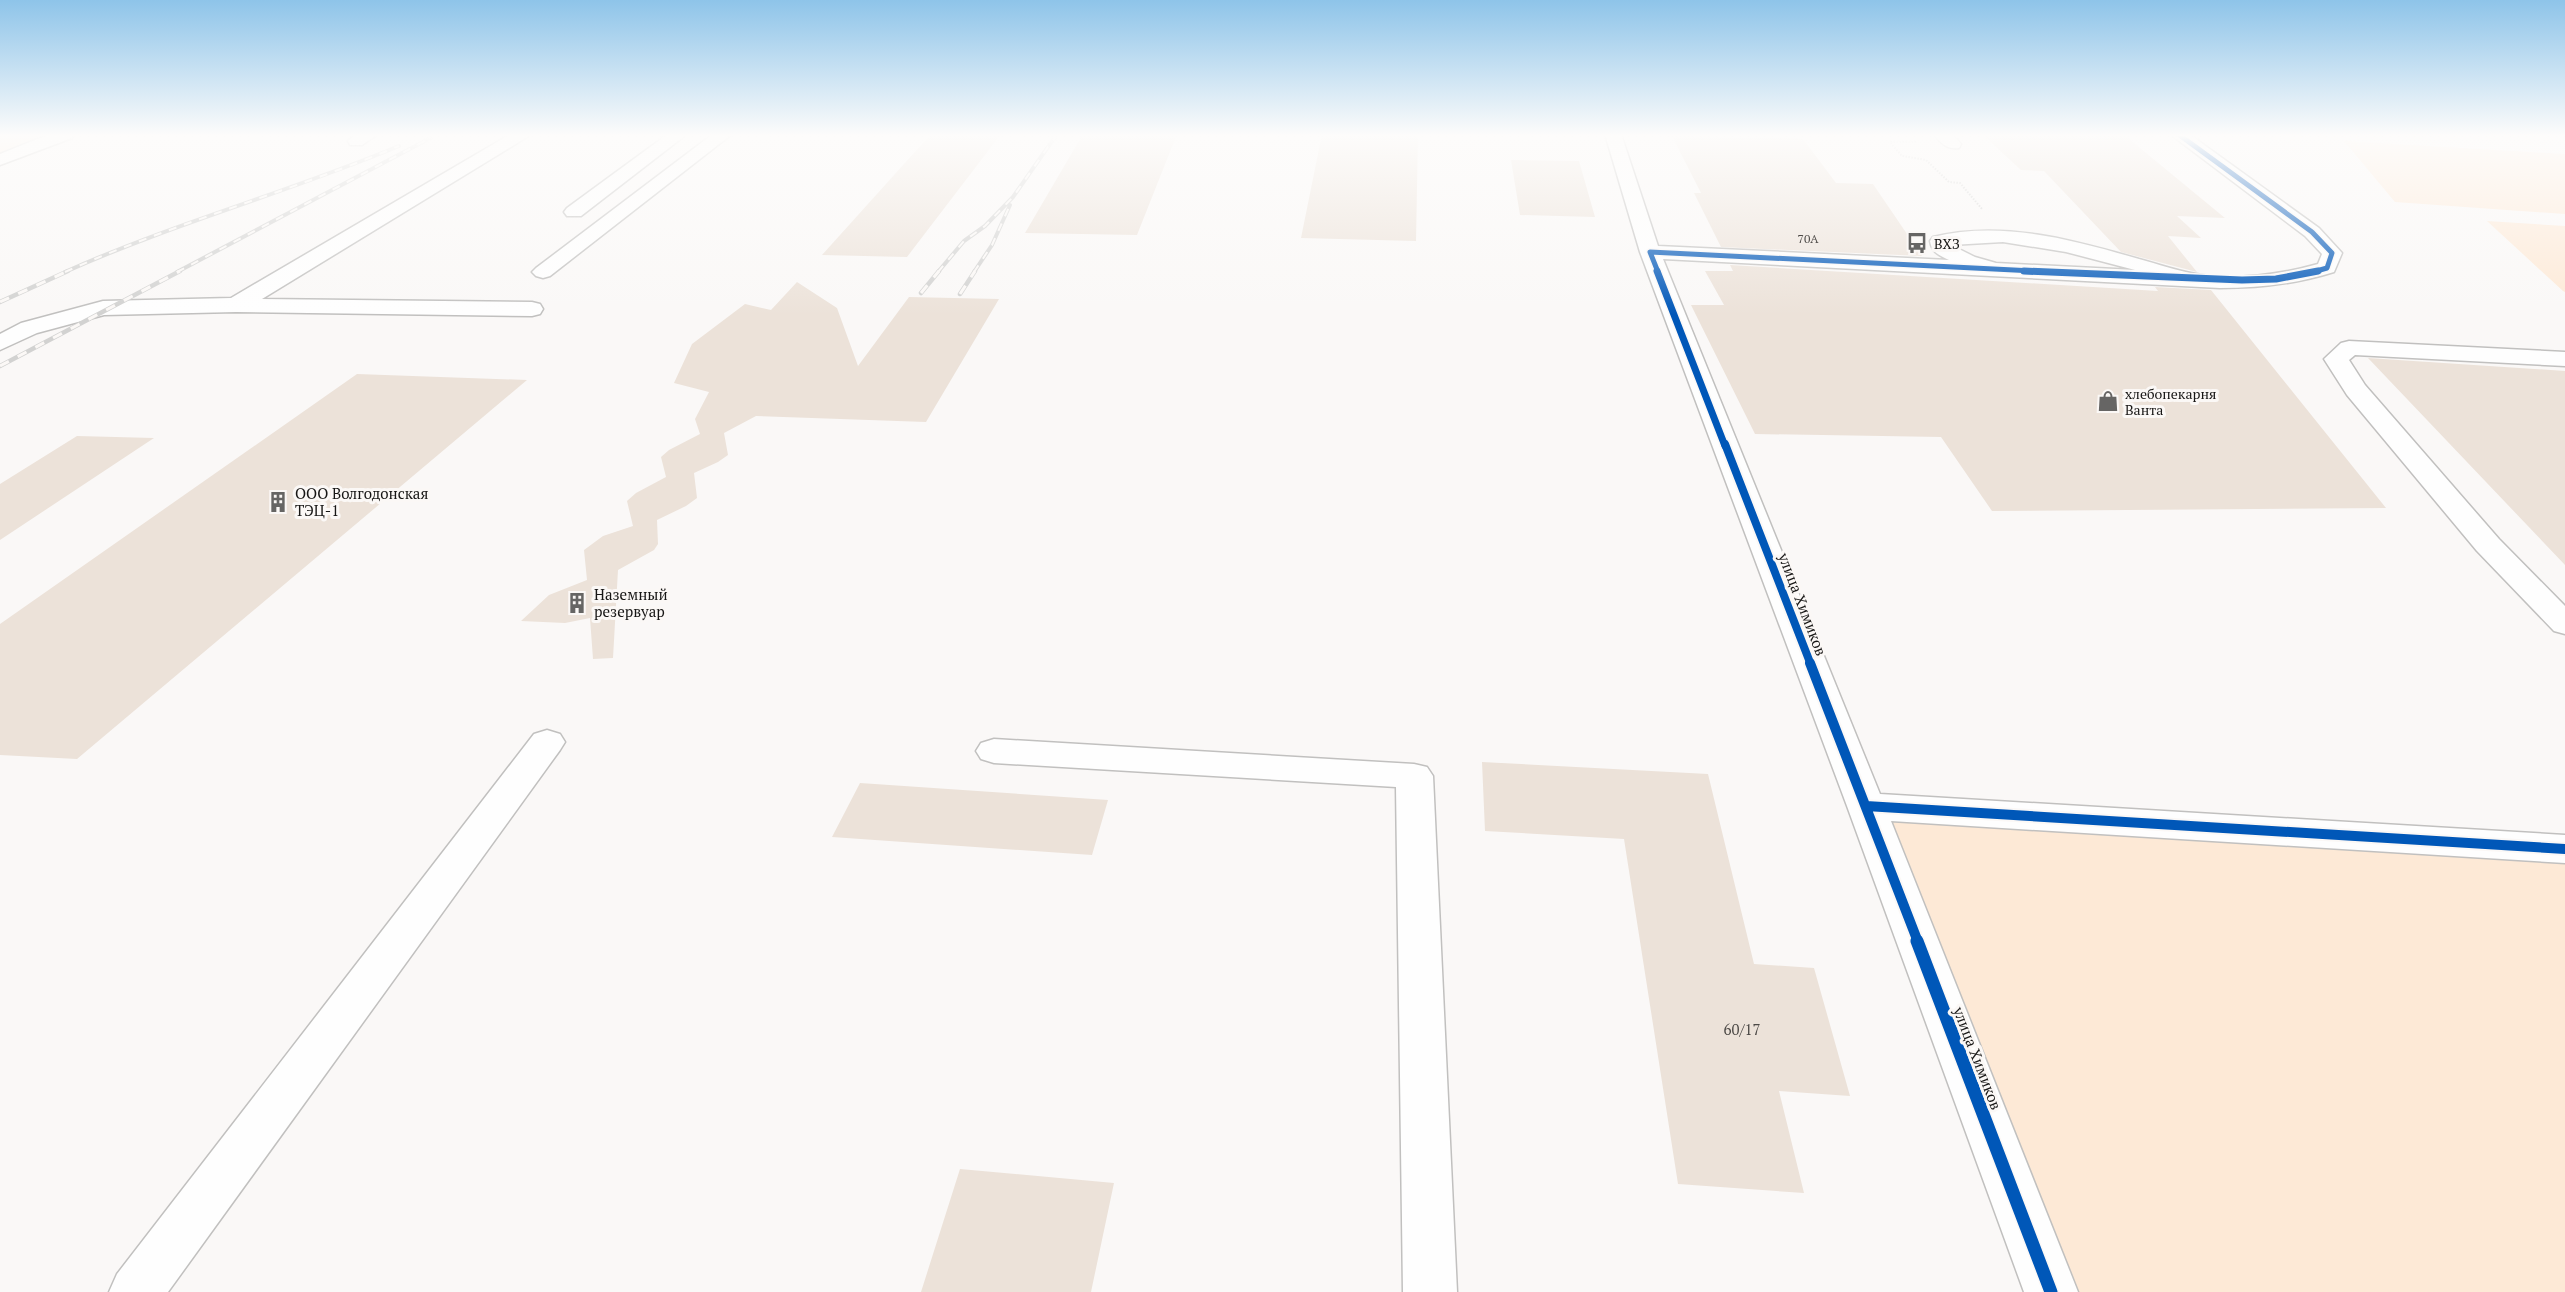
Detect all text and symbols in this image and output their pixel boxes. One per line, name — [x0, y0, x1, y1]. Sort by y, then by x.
house number: 70А — [1798, 231, 1819, 246]
bus stop icon: ВХЗ — [1905, 231, 1929, 255]
place label: ВХЗ — [1934, 234, 1960, 253]
place label: хлебопекарня Ванта — [2125, 384, 2216, 419]
shop icon: хлебопекарня Ванта — [2096, 389, 2120, 413]
place label: ООО Волгодонская ТЭЦ-1 — [295, 483, 428, 520]
building icon: ООО Волгодонская ТЭЦ-1 — [266, 490, 290, 514]
street label: улица Химиков — [1774, 549, 1832, 658]
place label: Наземный резервуар — [594, 584, 668, 621]
building icon: Наземный резервуар — [565, 591, 589, 615]
street label: улица Химиков — [1949, 1003, 2007, 1112]
house number: 60/17 — [1723, 1019, 1761, 1039]

